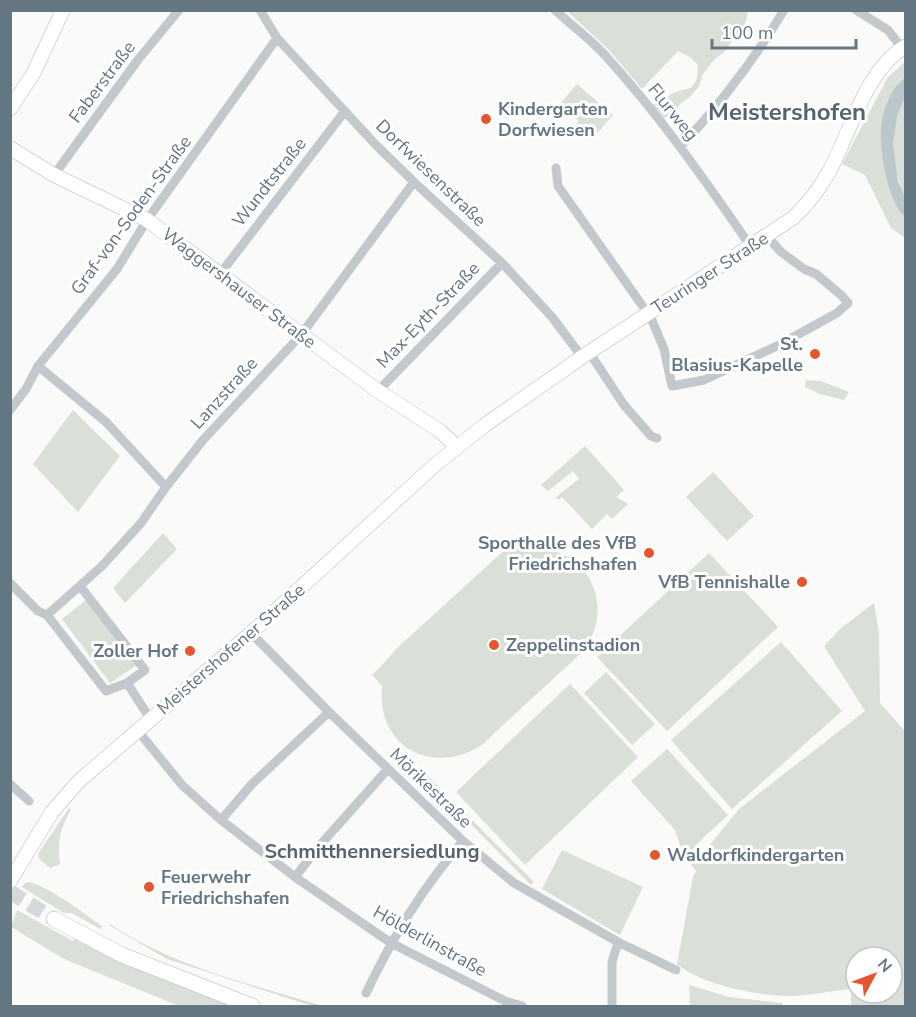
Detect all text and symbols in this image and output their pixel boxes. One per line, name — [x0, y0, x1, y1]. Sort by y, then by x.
scale bar — [712, 12, 856, 50]
text: 100 m — [721, 21, 773, 45]
street label: Faberstraße — [63, 36, 141, 128]
street label: Flurweg — [642, 78, 704, 146]
district label: Meistershofen — [708, 96, 866, 128]
place label: Kindergarten Dorfwiesen — [498, 97, 608, 142]
marker: Kindergarten Dorfwiesen — [479, 112, 493, 126]
street label: Dorfwiesenstraße — [371, 114, 491, 232]
street label: Graf-von-Soden-Straße — [65, 131, 197, 299]
street label: Wundtstraße — [226, 132, 312, 232]
street label: Waggershauser Straße — [157, 222, 321, 354]
street label: Teuringer Straße — [647, 226, 773, 320]
street label: Max-Eyth-Straße — [371, 257, 485, 373]
place label: St. Blasius-Kapelle — [671, 332, 803, 377]
marker: St. Blasius-Kapelle — [808, 347, 822, 361]
street label: Lanzstraße — [185, 352, 263, 434]
place label: Sporthalle des VfB Friedrichshafen — [478, 531, 637, 576]
marker: Sporthalle des VfB Friedrichshafen — [642, 546, 656, 560]
place label: VfB Tennishalle — [657, 570, 790, 594]
marker: VfB Tennishalle — [795, 575, 809, 589]
street label: Meistershofener Straße — [152, 578, 310, 720]
place label: Zeppelinstadion — [506, 633, 640, 657]
marker: Zeppelinstadion — [487, 638, 501, 652]
place label: Zoller Hof — [93, 639, 178, 663]
marker: Zoller Hof — [183, 644, 197, 658]
street label: Mörikestraße — [385, 743, 477, 833]
district label: Schmitthennersiedlung — [264, 838, 480, 865]
place label: Waldorfkindergarten — [667, 843, 844, 867]
marker: Waldorfkindergarten — [648, 848, 662, 862]
place label: Feuerwehr Friedrichshafen — [161, 865, 290, 910]
marker: Feuerwehr Friedrichshafen — [142, 880, 156, 894]
street label: Hölderlinstraße — [369, 900, 491, 982]
north arrow — [844, 945, 904, 1005]
text: N — [872, 954, 897, 978]

